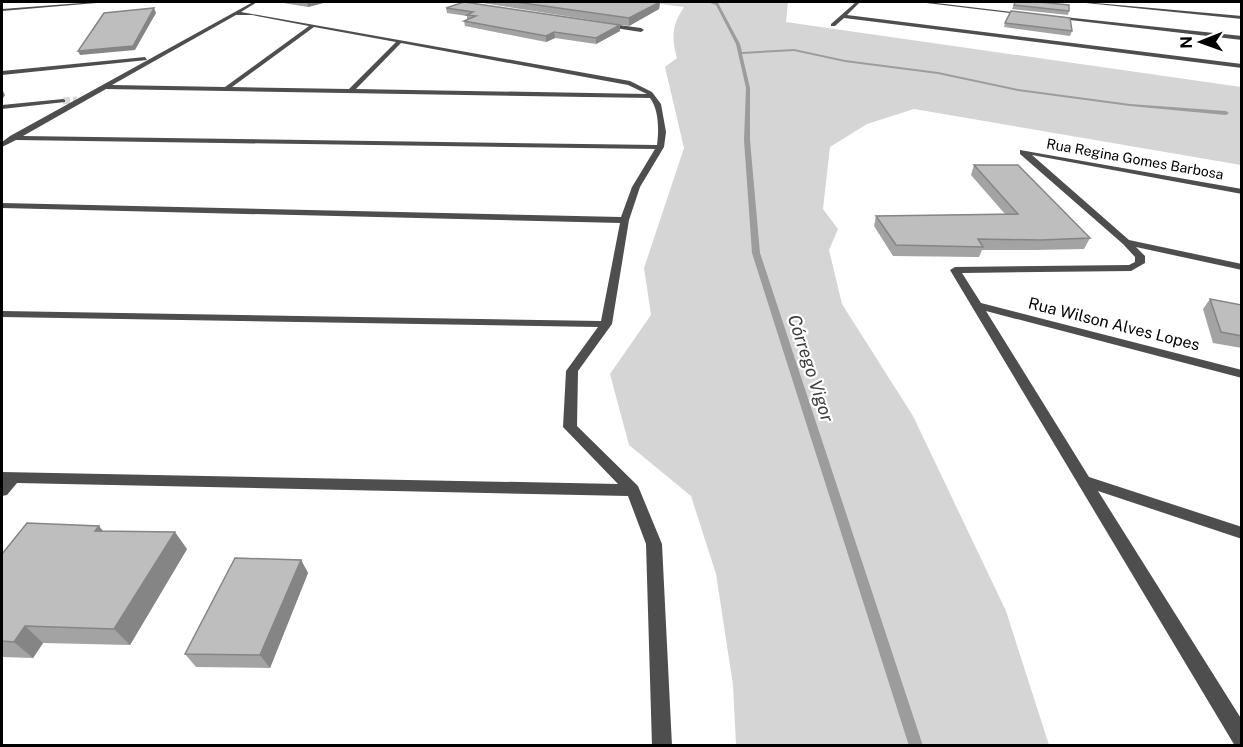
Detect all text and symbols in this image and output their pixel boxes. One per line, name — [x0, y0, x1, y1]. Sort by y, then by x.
north arrow — [1171, 12, 1231, 72]
text: N — [1177, 36, 1196, 49]
street label: Rua Regina Gomes Barbosa — [1045, 136, 1225, 182]
street label: Rua Wilson Alves Lopes — [1026, 294, 1202, 354]
water label: Córrego Vigor — [784, 312, 838, 425]

